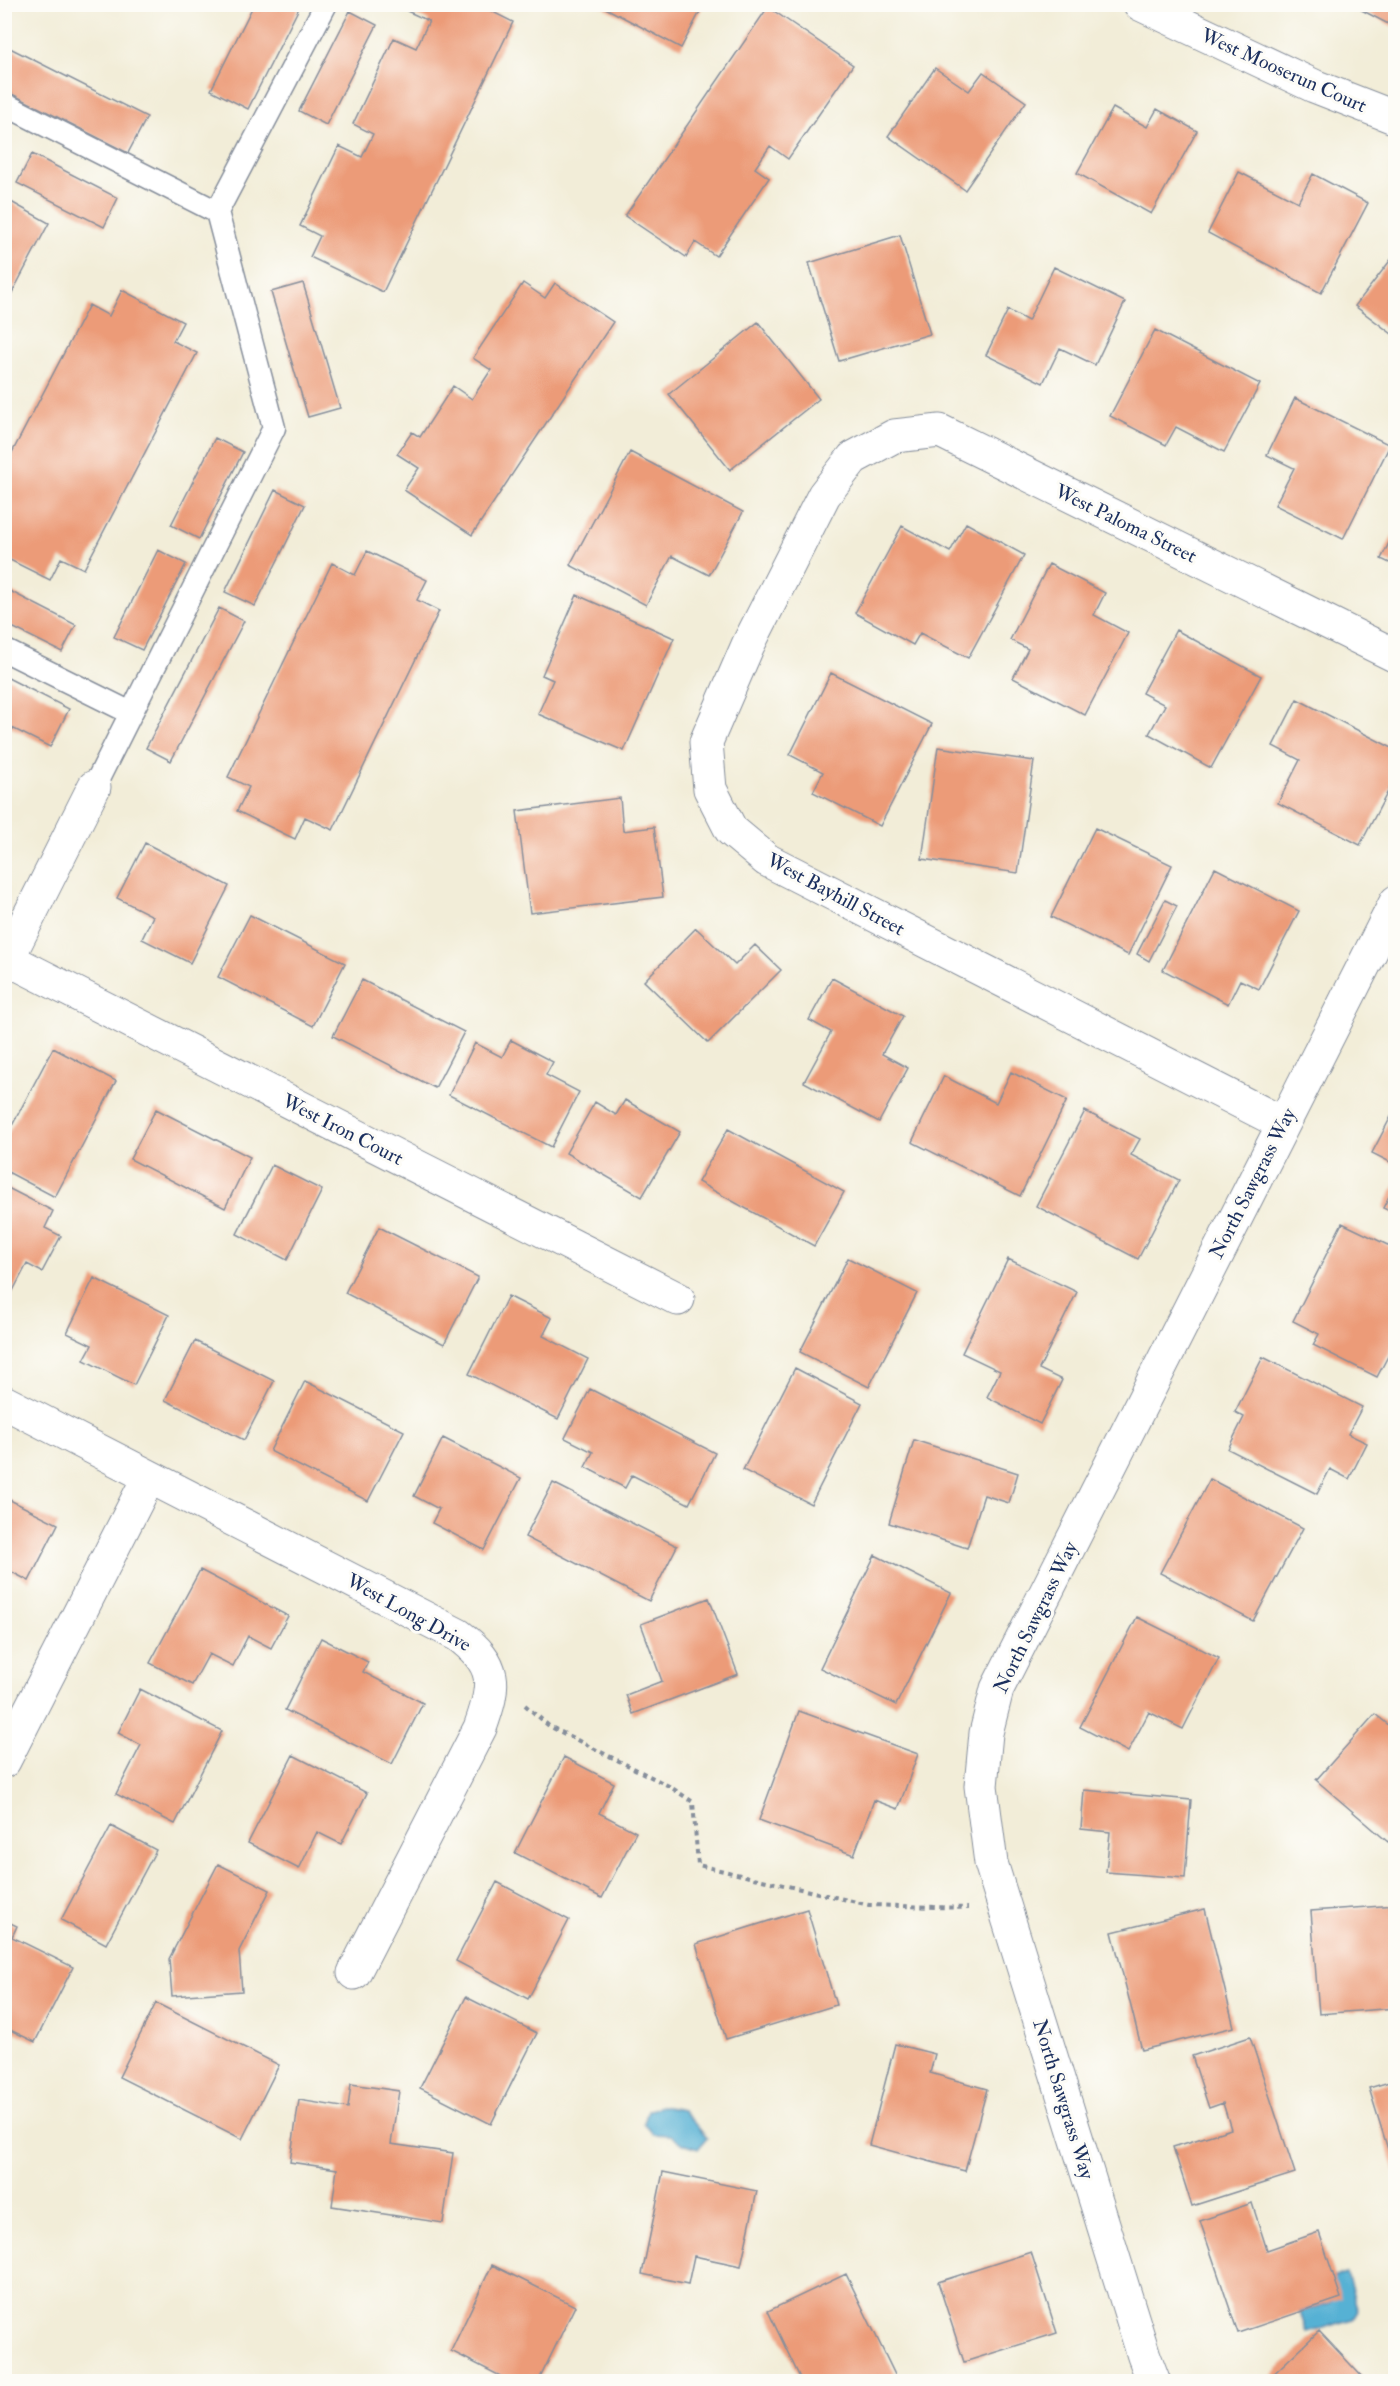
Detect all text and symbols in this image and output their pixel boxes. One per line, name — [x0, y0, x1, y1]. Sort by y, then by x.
street label: West Mooserun Court — [1196, 22, 1371, 118]
street label: West Paloma Street — [1050, 478, 1201, 569]
street label: West Bayhill Street — [762, 847, 910, 942]
street label: West Iron Court — [277, 1088, 408, 1171]
street label: North Sawgrass Way — [1204, 1103, 1302, 1263]
street label: North Sawgrass Way — [988, 1536, 1084, 1697]
street label: West Long Drive — [341, 1567, 476, 1657]
street label: North Sawgrass Way — [1027, 2016, 1100, 2183]

